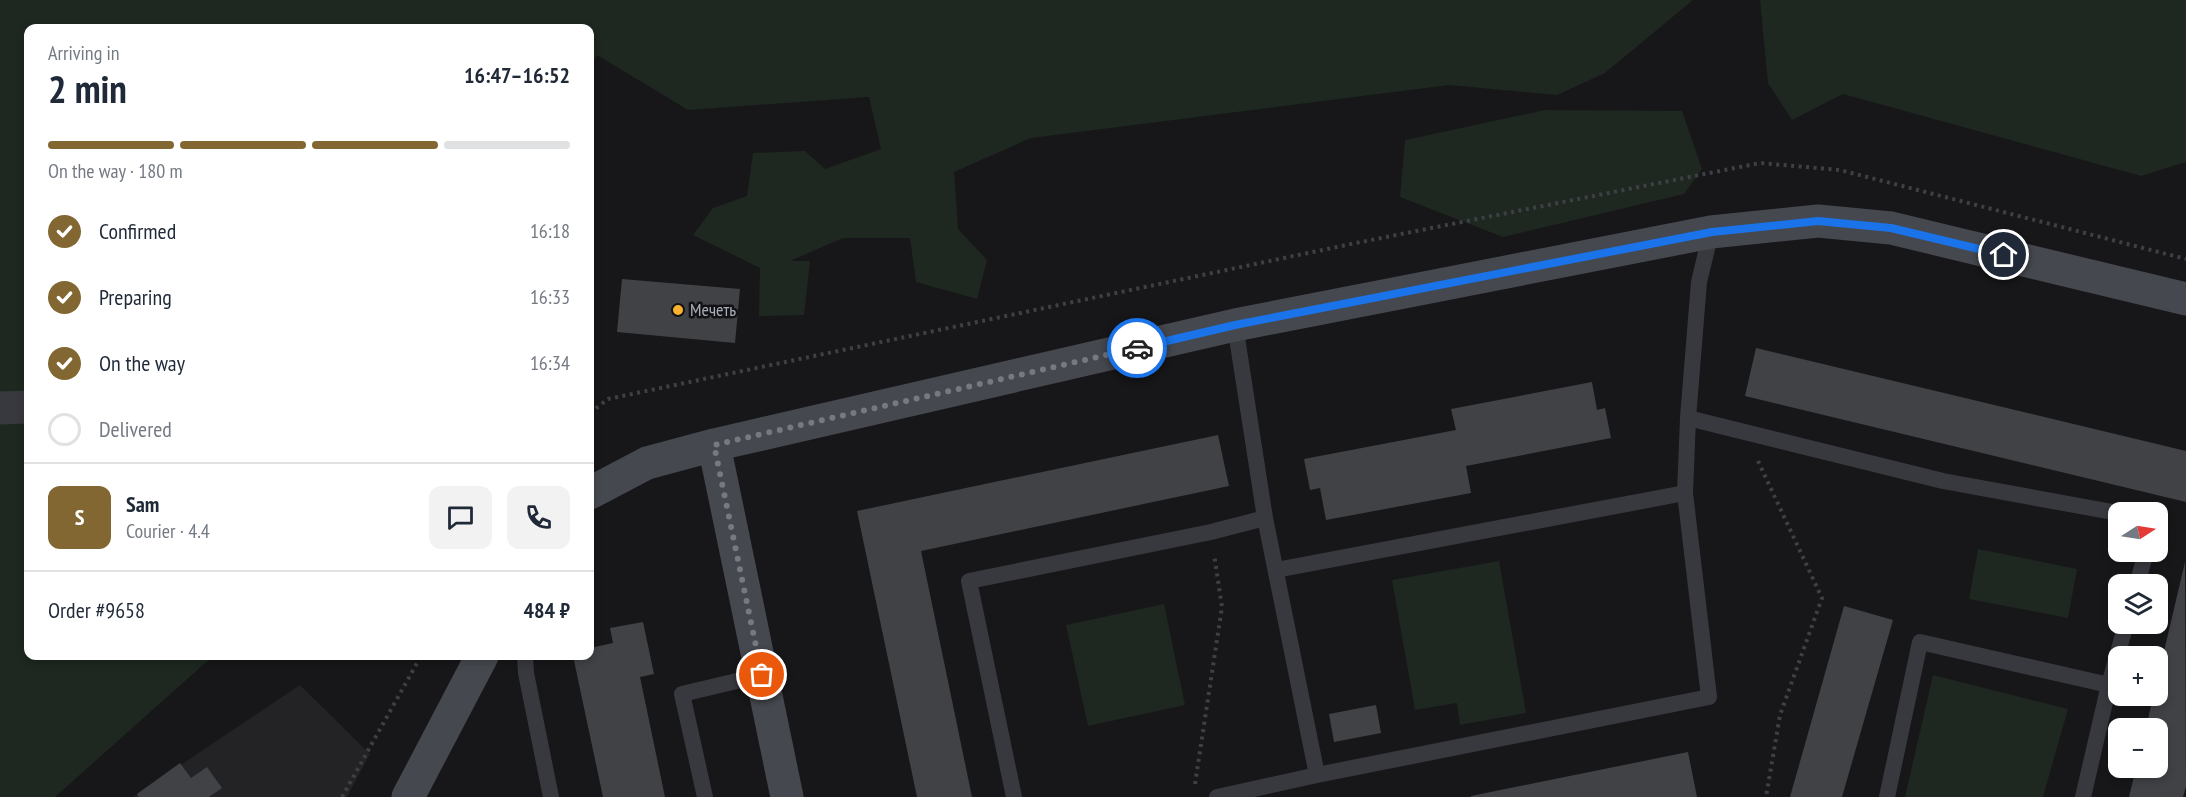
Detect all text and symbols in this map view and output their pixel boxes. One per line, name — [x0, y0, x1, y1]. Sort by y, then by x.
text: Arriving in — [48, 40, 120, 66]
text: 16:47–16:52 — [464, 61, 570, 89]
text: 2 min — [48, 63, 127, 114]
text: On the way · 180 m — [48, 158, 183, 184]
icon: check — [48, 215, 81, 248]
text: Confirmed — [99, 217, 176, 245]
text: 16:18 — [530, 218, 570, 244]
pin — [1978, 229, 2029, 280]
icon: home — [1987, 238, 2020, 271]
icon: check — [48, 281, 81, 314]
text: Preparing — [99, 283, 172, 311]
text: 16:33 — [530, 284, 570, 310]
place label: Мечеть — [690, 298, 736, 321]
marker: Мечеть — [671, 303, 685, 317]
courier — [1107, 318, 1167, 378]
icon: car — [1121, 332, 1154, 365]
icon: check — [48, 347, 81, 380]
text: On the way — [99, 349, 185, 377]
text: 16:34 — [530, 350, 570, 376]
text: Delivered — [99, 415, 172, 443]
button: chat — [429, 486, 492, 549]
button: phone — [507, 486, 570, 549]
text: Sam — [126, 490, 159, 518]
north arrow — [2108, 502, 2168, 562]
map controls — [2108, 502, 2168, 778]
text: S — [75, 503, 84, 531]
text: Courier · 4.4 — [126, 518, 210, 544]
button: layers — [2108, 574, 2168, 634]
text: Order #9658 — [48, 596, 145, 624]
text: 484 ₽ — [523, 596, 570, 624]
button: + — [2108, 646, 2168, 706]
pin — [736, 649, 787, 700]
icon: bag — [745, 658, 778, 691]
button: − — [2108, 718, 2168, 778]

